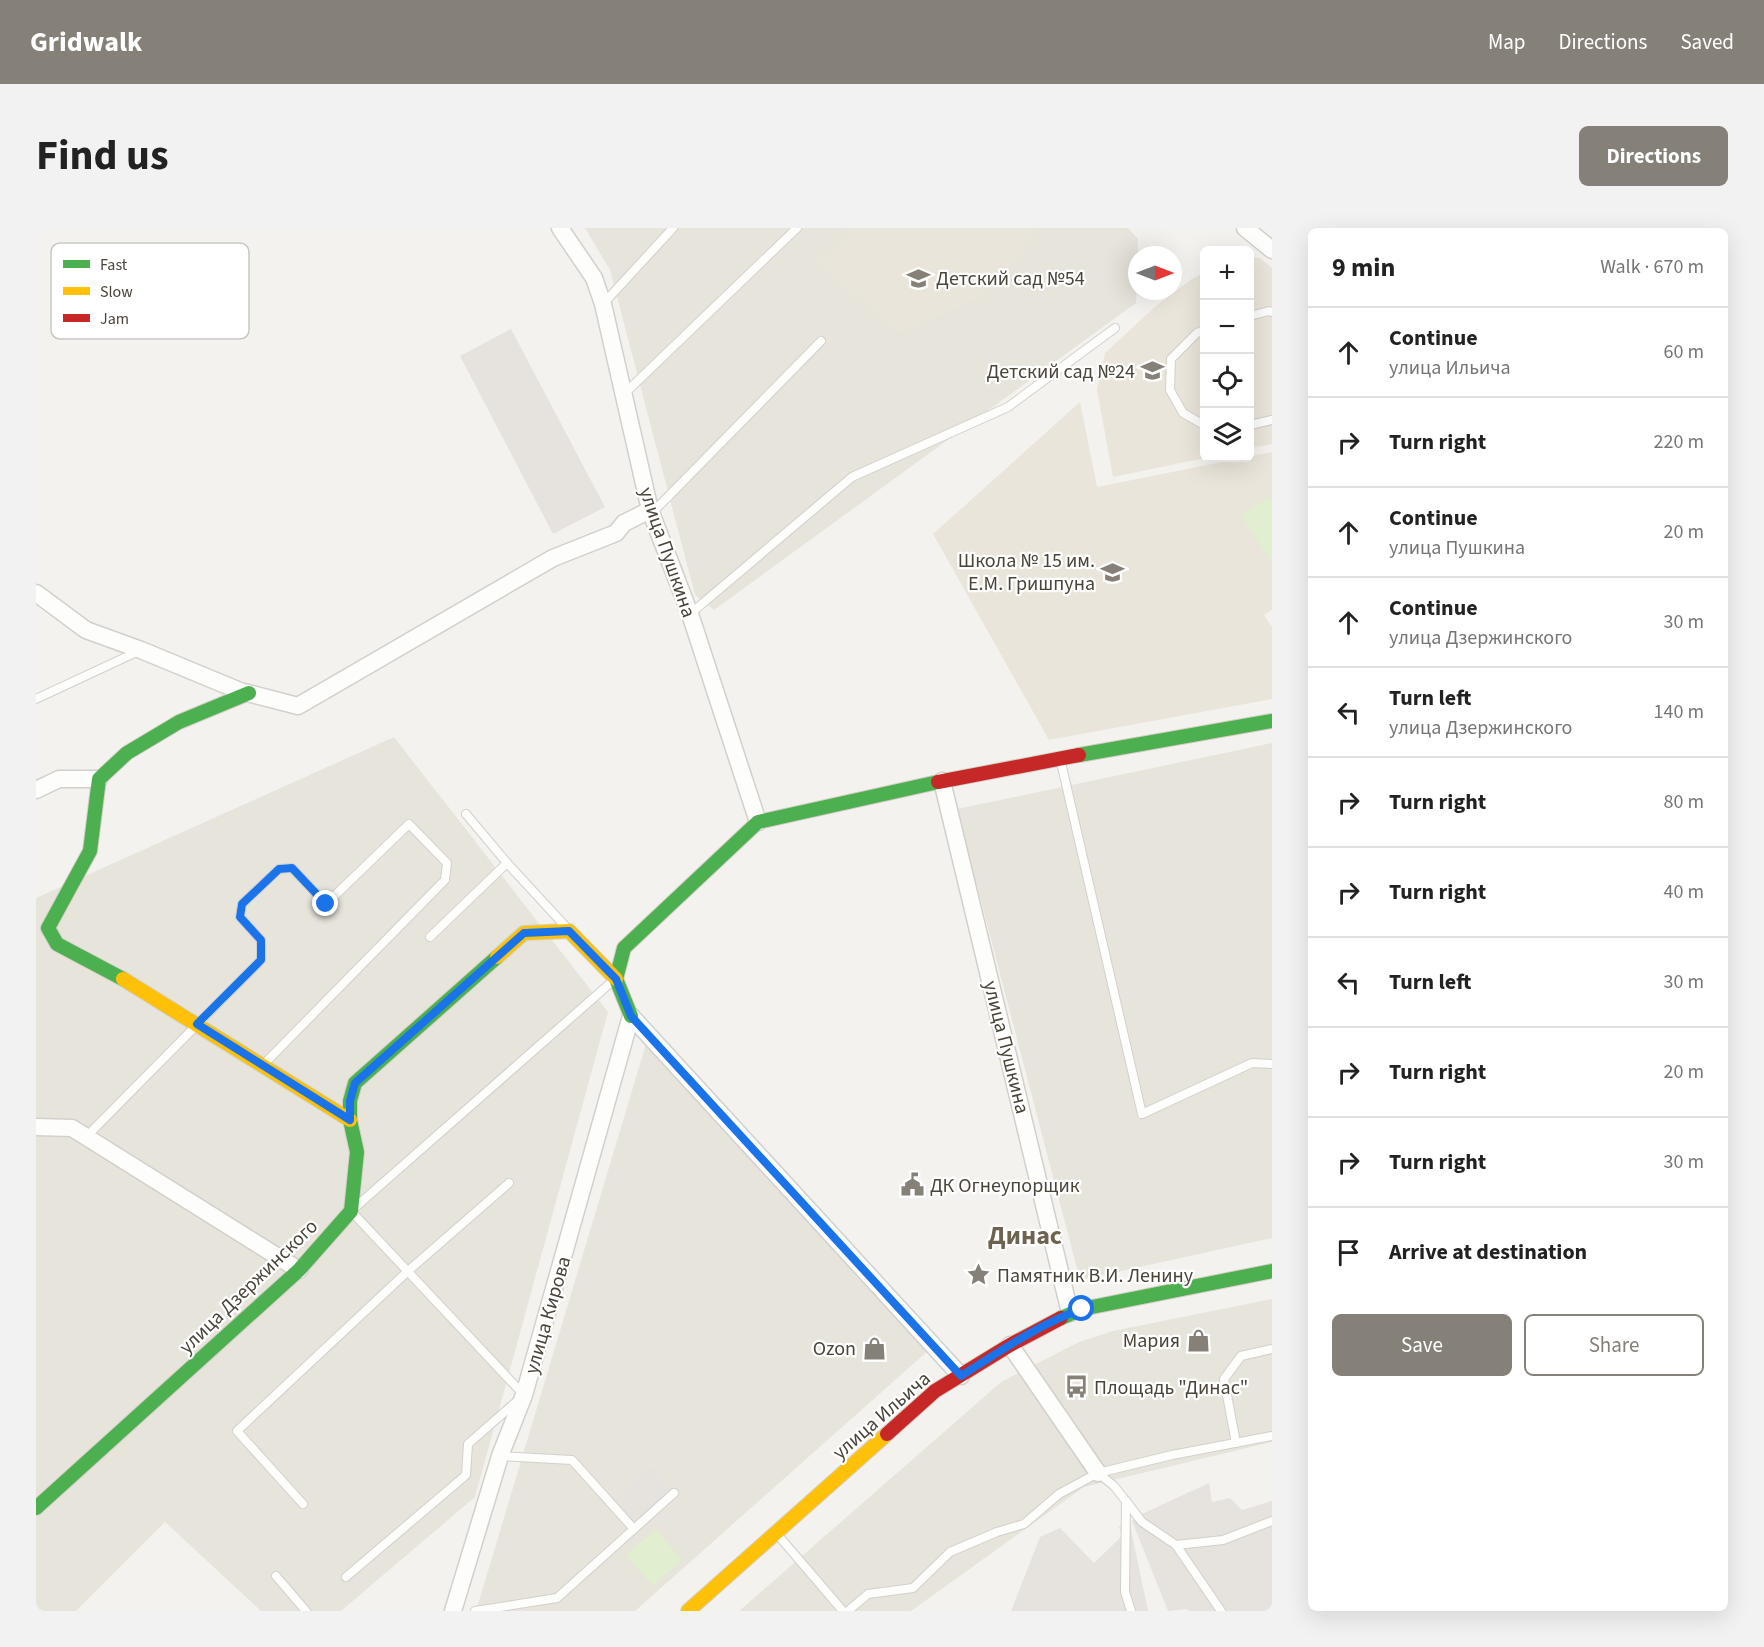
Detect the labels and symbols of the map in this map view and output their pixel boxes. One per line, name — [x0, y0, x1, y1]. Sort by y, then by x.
legend — [51, 243, 249, 339]
north arrow — [1128, 246, 1182, 300]
text: Fast — [100, 254, 128, 276]
school or university icon: Детский сад №54 — [905, 265, 931, 291]
place label: Детский сад №54 — [936, 265, 1085, 293]
text: Slow — [100, 281, 133, 303]
text: Jam — [100, 308, 129, 330]
place label: Детский сад №24 — [986, 358, 1135, 386]
school or university icon: Детский сад №24 — [1140, 358, 1166, 384]
street label: улица Пушкина — [632, 483, 702, 621]
place label: Школа № 15 им. Е.М. Гришпуна — [958, 547, 1095, 598]
school or university icon: Школа № 15 им. Е.М. Гришпуна — [1100, 559, 1126, 585]
route end — [312, 890, 338, 916]
street label: улица Пушкина — [976, 978, 1036, 1117]
public building icon: ДК Огнеупорщик — [899, 1172, 925, 1198]
place label: ДК Огнеупорщик — [930, 1172, 1080, 1200]
street label: улица Дзержинского — [173, 1213, 324, 1360]
district label: Динас — [988, 1217, 1062, 1254]
street label: улица Кирова — [518, 1253, 578, 1378]
place icon: Памятник В.И. Ленину — [966, 1262, 992, 1288]
place label: Памятник В.И. Ленину — [997, 1262, 1194, 1290]
route start — [1068, 1295, 1094, 1321]
place label: Мария — [1123, 1327, 1180, 1355]
shop icon: Мария — [1185, 1327, 1211, 1353]
place label: Ozon — [813, 1335, 856, 1363]
shop icon: Ozon — [861, 1335, 887, 1361]
street label: улица Ильича — [827, 1365, 937, 1466]
bus stop icon: Площадь "Динас" — [1063, 1374, 1089, 1400]
place label: Площадь "Динас" — [1094, 1374, 1248, 1402]

